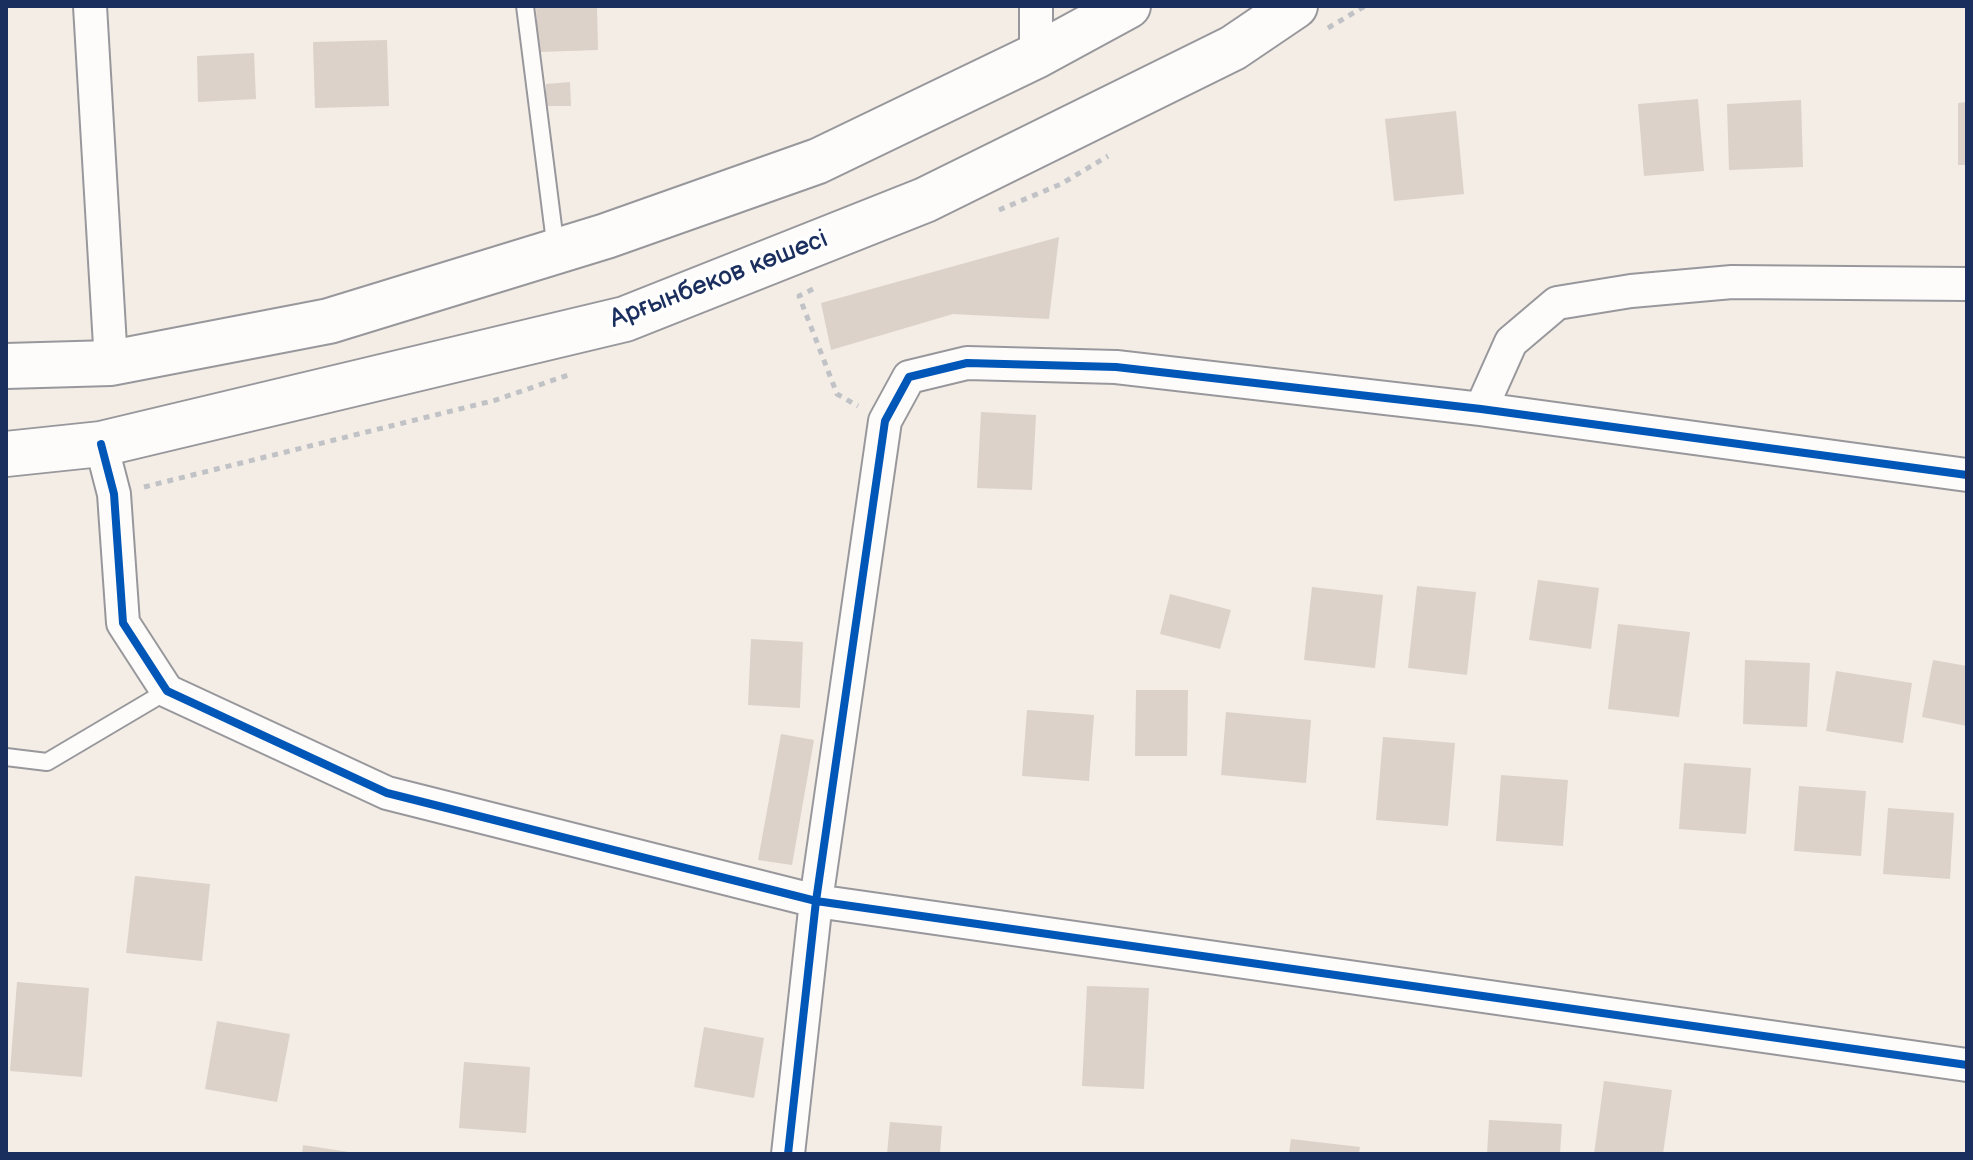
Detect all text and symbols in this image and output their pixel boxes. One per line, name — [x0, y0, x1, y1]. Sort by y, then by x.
street label: Арғынбеков көшесі — [606, 224, 832, 336]

